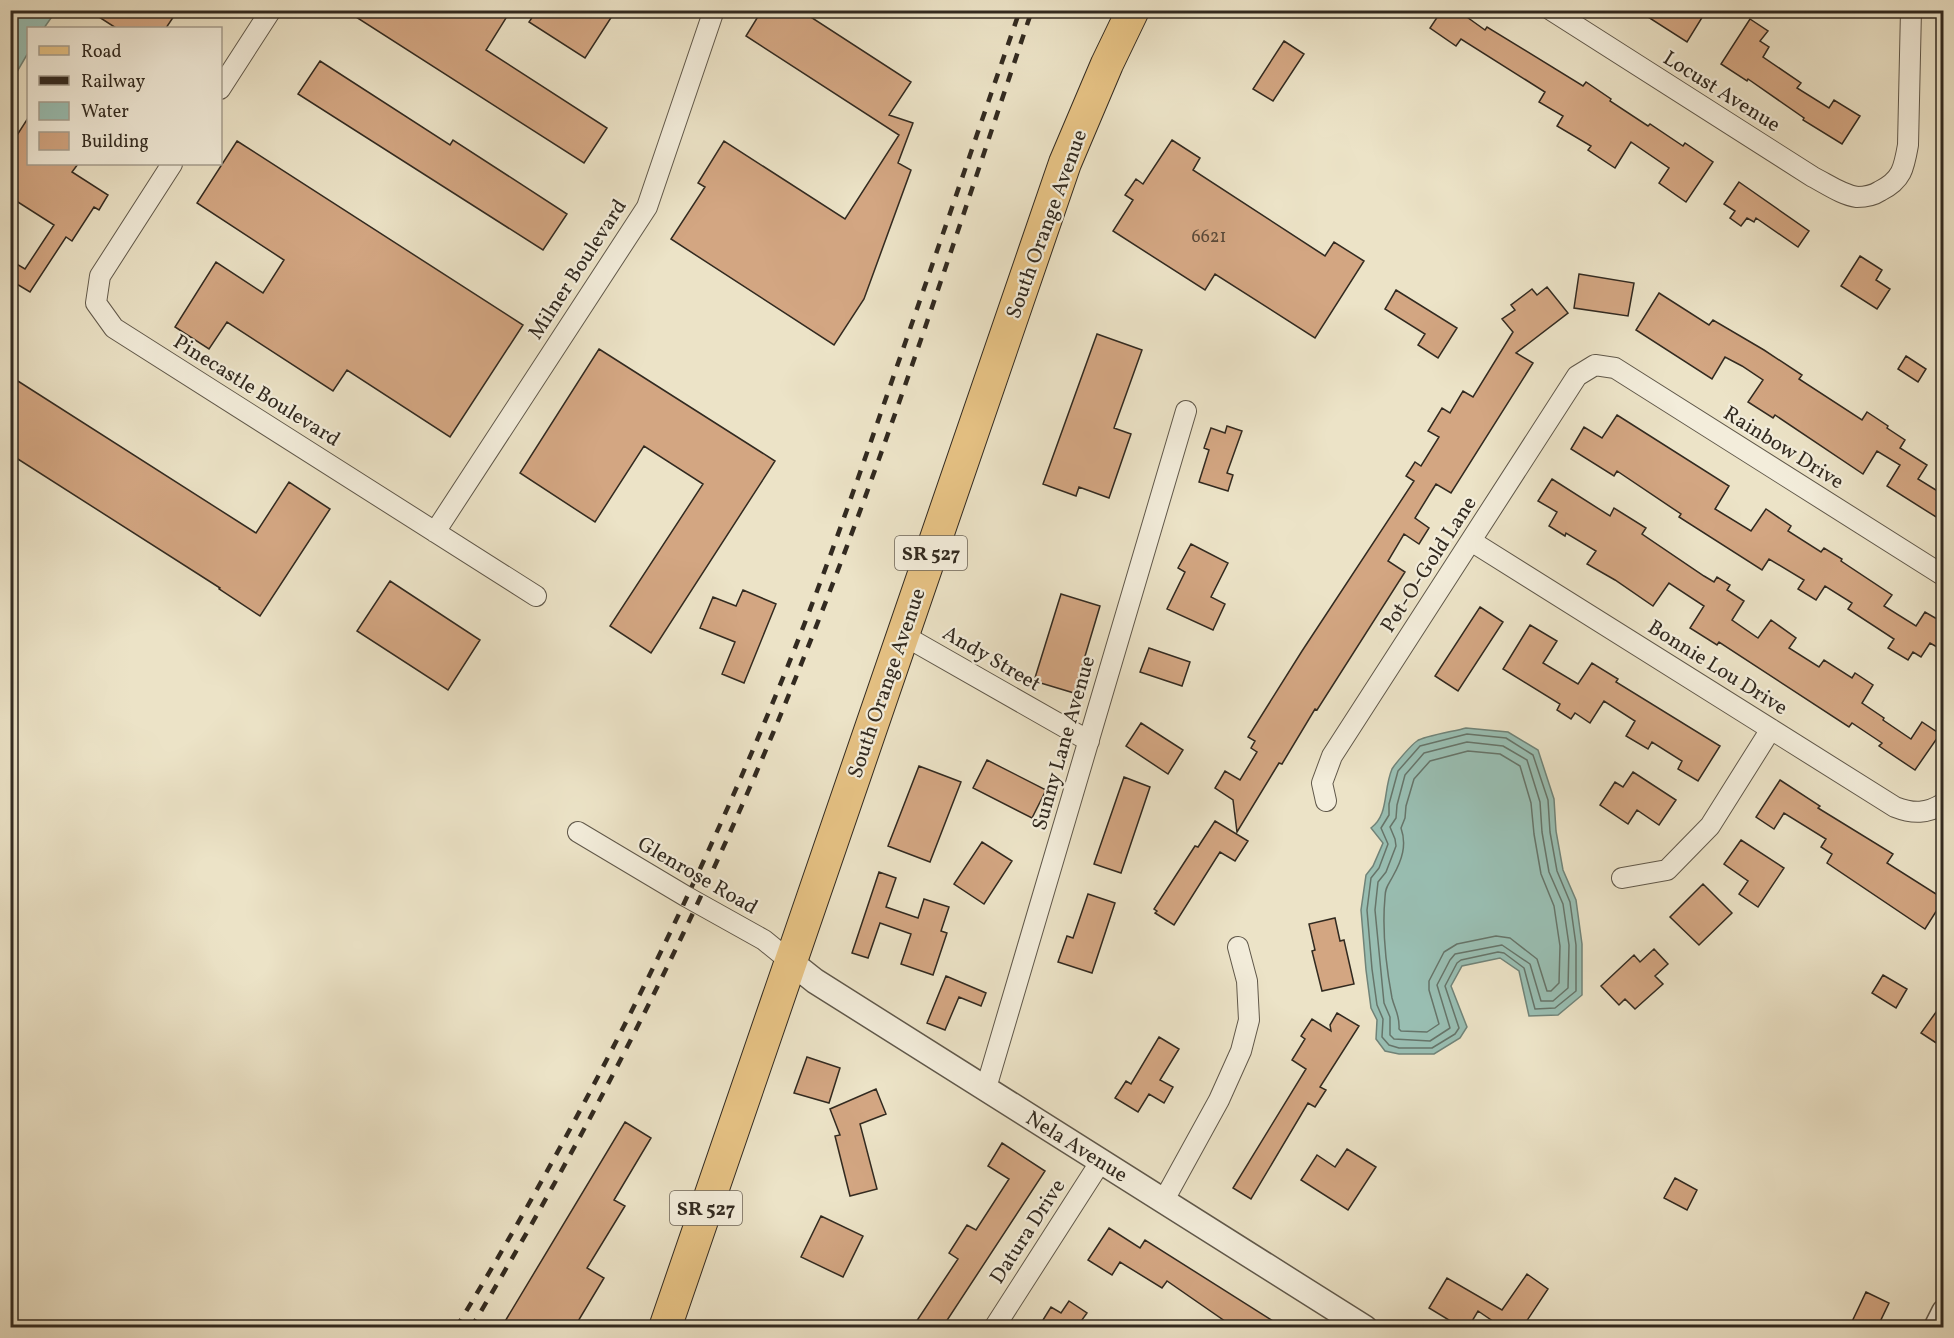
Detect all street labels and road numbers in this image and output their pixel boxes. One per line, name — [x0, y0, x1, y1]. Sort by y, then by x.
street label: Locust Avenue — [1657, 45, 1785, 140]
street label: South Orange Avenue — [1000, 126, 1095, 323]
street label: Milner Boulevard — [522, 194, 635, 346]
street label: Pinecastle Boulevard — [167, 328, 345, 454]
street label: Rainbow Drive — [1717, 400, 1849, 497]
street label: Pot-O-Gold Lane — [1374, 491, 1484, 639]
road number: SR 527 — [895, 536, 967, 570]
street label: South Orange Avenue — [841, 584, 934, 782]
street label: Bonnie Lou Drive — [1642, 614, 1793, 723]
street label: Andy Street — [937, 619, 1046, 699]
street label: Sunny Lane Avenue — [1026, 653, 1103, 834]
street label: Glenrose Road — [632, 830, 763, 923]
street label: Nela Avenue — [1020, 1104, 1133, 1190]
street label: Datura Drive — [984, 1174, 1073, 1290]
road number: SR 527 — [670, 1191, 742, 1225]

